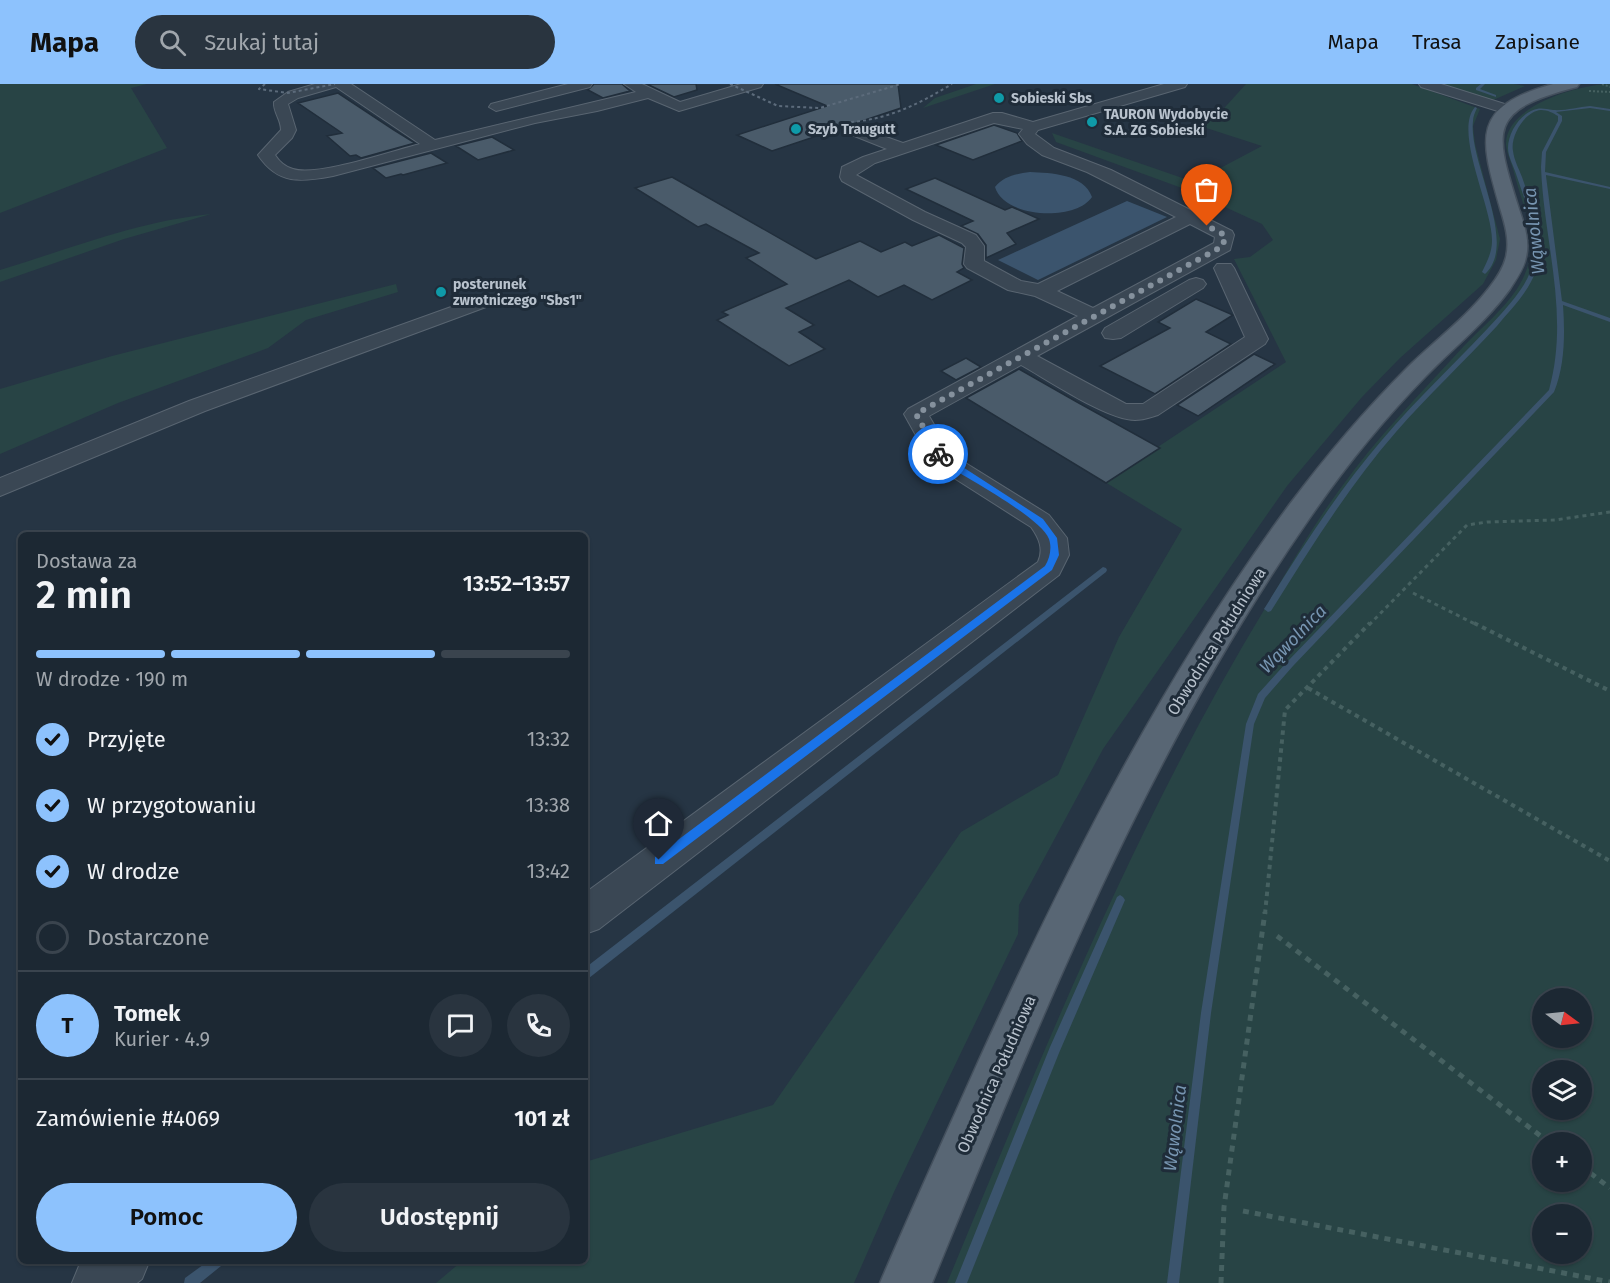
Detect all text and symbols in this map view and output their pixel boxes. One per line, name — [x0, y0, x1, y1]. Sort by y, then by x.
search box — [135, 15, 555, 69]
text: Mapa — [30, 26, 99, 59]
icon: search — [156, 26, 189, 59]
text: Szukaj tutaj — [204, 29, 319, 56]
text: Mapa — [1327, 29, 1379, 55]
text: Trasa — [1412, 29, 1462, 55]
text: Zapisane — [1495, 29, 1580, 55]
place label: Sobieski Sbs — [1011, 90, 1092, 107]
marker: Sobieski Sbs — [992, 91, 1006, 105]
place label: TAURON Wydobycie S.A. ZG Sobieski — [1104, 106, 1228, 139]
marker: TAURON Wydobycie S.A. ZG Sobieski — [1085, 115, 1099, 129]
place label: Szyb Traugutt — [808, 121, 896, 138]
marker: Szyb Traugutt — [789, 122, 803, 136]
pin — [1181, 164, 1232, 226]
icon: bag — [1190, 173, 1223, 206]
water label: Wąwolnica — [1519, 187, 1549, 275]
place label: posterunek zwrotniczego "Sbs1" — [453, 276, 582, 309]
marker: posterunek zwrotniczego "Sbs1" — [434, 285, 448, 299]
courier — [908, 424, 968, 484]
icon: bike — [922, 438, 955, 471]
text: Dostawa za — [36, 549, 137, 573]
street label: Obwodnica Południowa — [1163, 564, 1270, 719]
text: 13:52–13:57 — [463, 570, 570, 597]
text: 2 min — [36, 572, 132, 618]
water label: Wąwolnica — [1255, 600, 1331, 678]
text: W drodze · 190 m — [36, 667, 188, 691]
icon: check — [36, 723, 69, 756]
text: Przyjęte — [87, 726, 166, 753]
text: 13:32 — [527, 727, 570, 751]
icon: check — [36, 789, 69, 822]
text: W przygotowaniu — [87, 792, 257, 819]
text: 13:38 — [525, 793, 570, 817]
pin — [633, 798, 684, 860]
icon: home — [642, 807, 675, 840]
icon: check — [36, 855, 69, 888]
text: W drodze — [87, 858, 179, 885]
text: 13:42 — [527, 859, 570, 883]
text: Dostarczone — [87, 924, 210, 951]
north arrow — [1532, 988, 1592, 1048]
map controls — [1532, 988, 1592, 1264]
street label: Obwodnica Południowa — [953, 992, 1040, 1156]
button: chat — [429, 994, 492, 1057]
button: phone — [507, 994, 570, 1057]
text: Tomek — [114, 1000, 180, 1027]
text: T — [62, 1012, 73, 1039]
text: Kurier · 4.9 — [114, 1027, 210, 1051]
button: layers — [1532, 1060, 1592, 1120]
water label: Wąwolnica — [1159, 1083, 1191, 1173]
text: Zamówienie #4069 — [36, 1105, 220, 1132]
text: 101 zł — [514, 1105, 570, 1132]
button: + — [1532, 1132, 1592, 1192]
button: Pomoc — [36, 1183, 297, 1252]
button: Udostępnij — [309, 1183, 570, 1252]
button: − — [1532, 1204, 1592, 1264]

